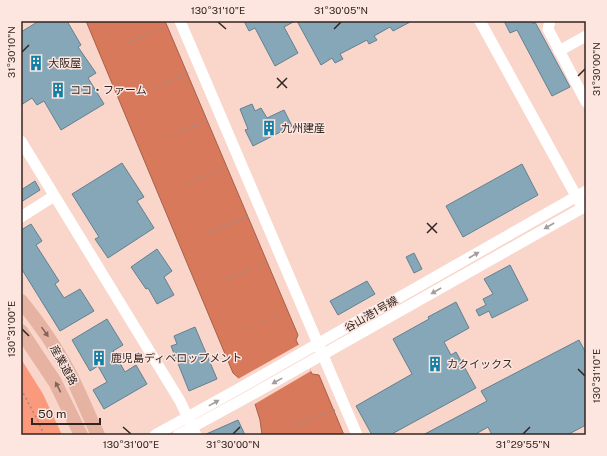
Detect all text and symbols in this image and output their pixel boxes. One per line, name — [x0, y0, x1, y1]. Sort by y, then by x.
text: 130°31'10"E — [191, 4, 245, 16]
text: 31°30'05"N — [314, 4, 368, 16]
text: 31°30'10"N — [5, 26, 17, 78]
text: 31°30'00"N — [590, 42, 602, 96]
building icon: 大阪屋 — [27, 54, 45, 72]
place label: 大阪屋 — [48, 57, 81, 69]
building icon: ココ・ファーム — [49, 81, 67, 99]
place label: ココ・ファーム — [70, 84, 147, 96]
building icon: 九州建産 — [260, 119, 278, 137]
place label: 九州建産 — [281, 122, 325, 134]
one-way arrow — [543, 223, 555, 230]
one-way arrow — [468, 251, 480, 258]
one-way arrow — [430, 287, 442, 294]
street label: 谷山港1号線 — [342, 294, 400, 334]
text: 130°31'00"E — [5, 301, 17, 357]
one-way arrow — [41, 327, 49, 338]
street label: 産業道路 — [48, 343, 80, 387]
building icon: 鹿児島ディベロップメント — [90, 349, 108, 367]
text: 130°31'10"E — [590, 349, 602, 403]
place label: 鹿児島ディベロップメント — [111, 352, 242, 364]
building icon: カクイックス — [426, 355, 444, 373]
place label: カクイックス — [447, 358, 513, 370]
one-way arrow — [271, 378, 283, 384]
one-way arrow — [55, 382, 61, 393]
scale bar — [32, 400, 100, 426]
one-way arrow — [208, 400, 220, 406]
text: 50 m — [38, 407, 66, 421]
text: 130°31'00"E — [103, 438, 159, 450]
text: 31°30'00"N — [206, 438, 260, 450]
text: 31°29'55"N — [496, 438, 550, 450]

